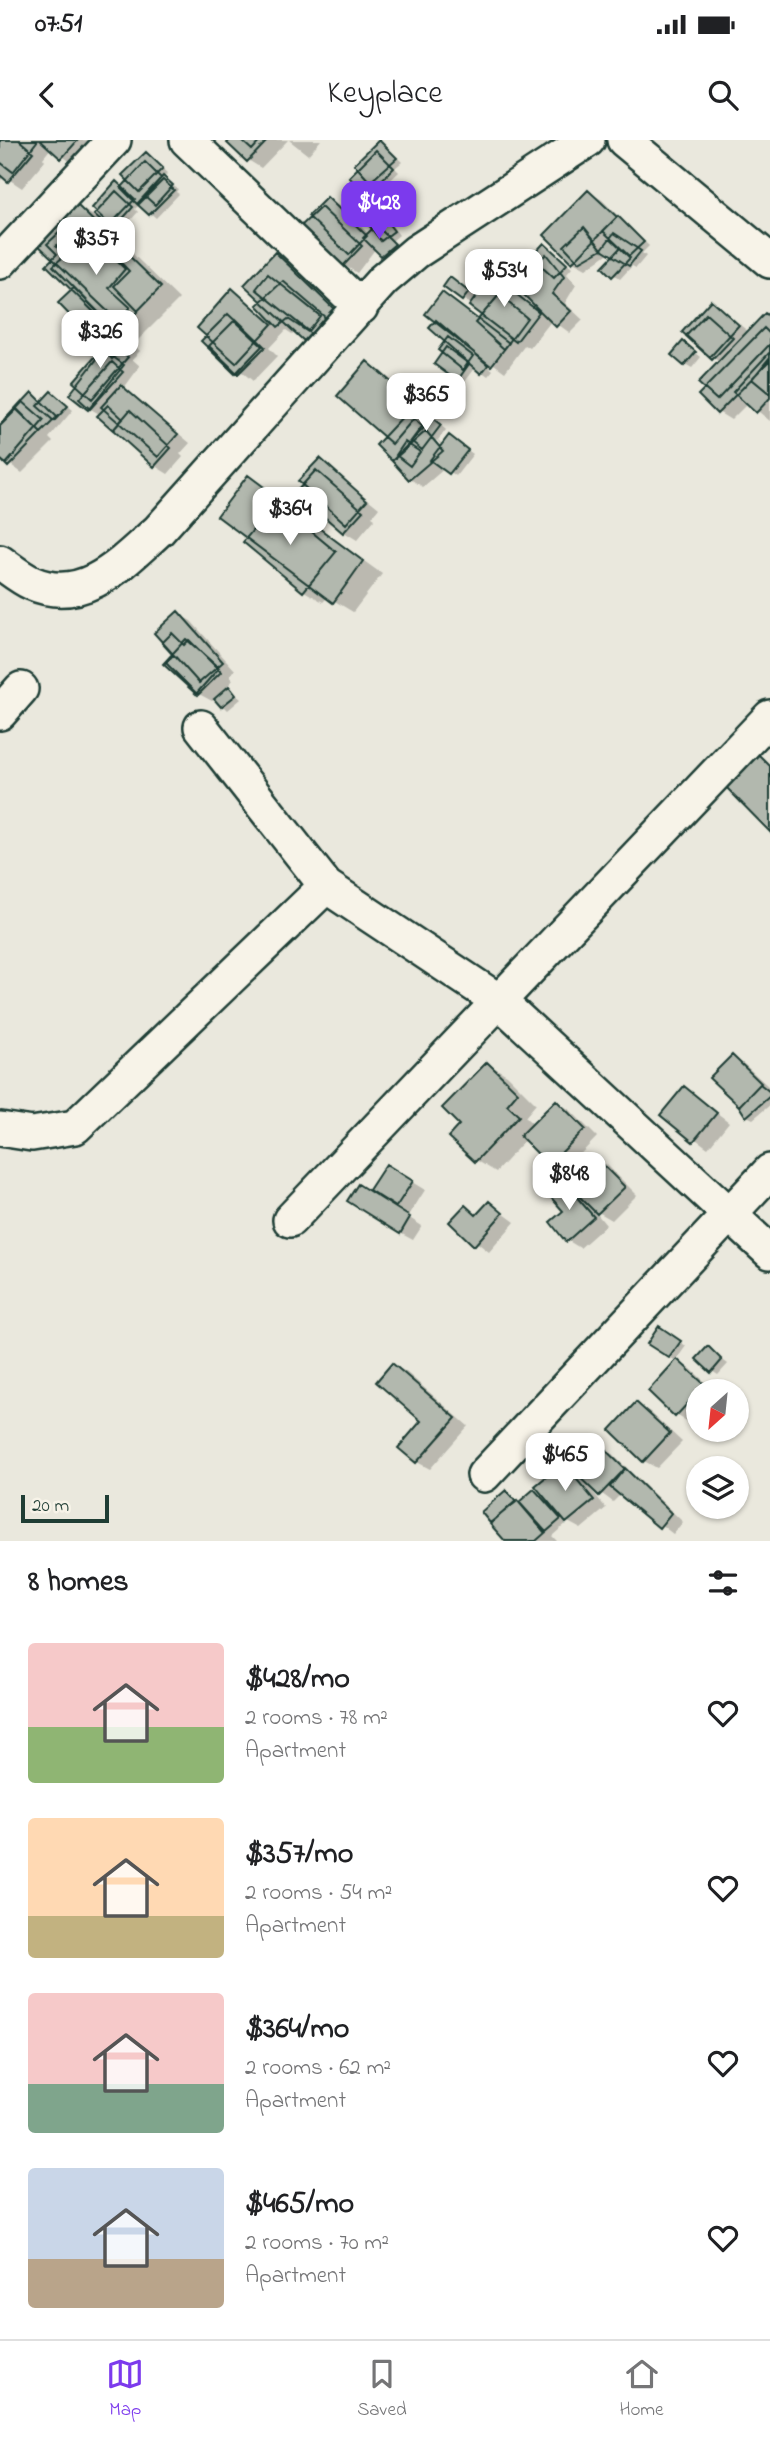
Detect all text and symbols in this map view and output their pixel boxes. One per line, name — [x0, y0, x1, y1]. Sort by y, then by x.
text: 07:51 — [35, 6, 82, 44]
text: Keyplace — [327, 71, 443, 118]
icon: back — [28, 76, 66, 114]
icon: search — [704, 76, 742, 114]
pin: $428 — [338, 182, 420, 241]
text: $428 — [357, 187, 401, 220]
pin: $357 — [55, 218, 137, 277]
text: $357 — [73, 223, 119, 256]
pin: $534 — [463, 250, 545, 309]
text: $534 — [481, 255, 527, 288]
pin: $326 — [59, 310, 141, 370]
text: $326 — [78, 316, 122, 349]
pin: $365 — [385, 373, 467, 433]
text: $365 — [403, 379, 449, 412]
pin: $364 — [249, 488, 331, 547]
text: $364 — [268, 493, 312, 526]
pin: $848 — [528, 1152, 610, 1212]
text: $848 — [549, 1158, 589, 1191]
north arrow — [686, 1379, 749, 1442]
map controls — [686, 1379, 749, 1519]
pin: $465 — [524, 1434, 606, 1493]
text: $465 — [542, 1439, 588, 1472]
button: layers — [686, 1456, 749, 1519]
scale bar — [21, 1492, 108, 1524]
text: 20 m — [32, 1493, 69, 1520]
text: 8 homes — [28, 1561, 129, 1605]
icon: filters — [704, 1564, 742, 1602]
text: $428/mo — [245, 1658, 350, 1702]
icon: home — [84, 1671, 168, 1755]
icon: heart — [704, 1694, 742, 1732]
text: 2 rooms · 78 m² — [245, 1702, 388, 1735]
text: Apartment — [245, 1735, 346, 1768]
text: $357/mo — [245, 1833, 353, 1877]
icon: home — [84, 1846, 168, 1930]
icon: heart — [704, 1869, 742, 1907]
text: 2 rooms · 54 m² — [245, 1877, 392, 1910]
text: Apartment — [245, 1910, 346, 1943]
text: $364/mo — [245, 2008, 349, 2052]
icon: home — [84, 2021, 168, 2105]
icon: heart — [704, 2044, 742, 2082]
text: 2 rooms · 62 m² — [245, 2052, 391, 2085]
text: Apartment — [245, 2085, 346, 2118]
text: $465/mo — [245, 2183, 354, 2227]
icon: home — [84, 2196, 168, 2280]
icon: heart — [704, 2219, 742, 2257]
text: 2 rooms · 70 m² — [245, 2227, 389, 2260]
text: Apartment — [245, 2260, 346, 2293]
tab: Map — [106, 2355, 144, 2424]
tab: Saved — [357, 2355, 407, 2424]
tab: Home — [619, 2355, 664, 2424]

